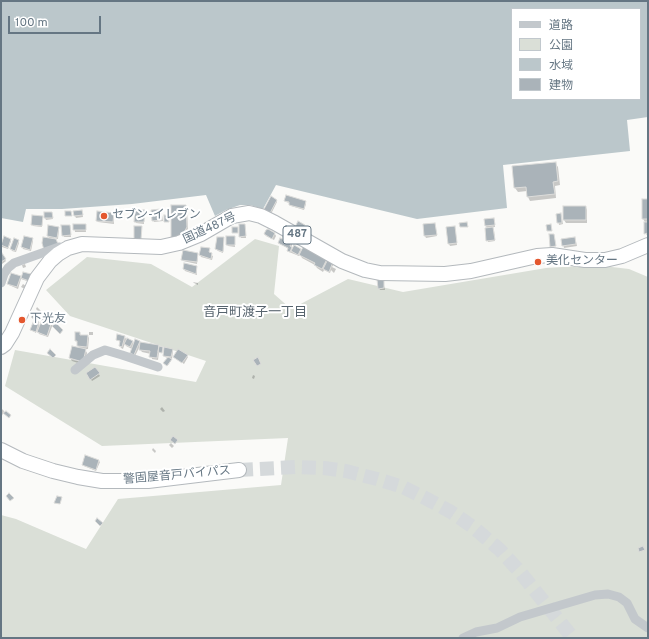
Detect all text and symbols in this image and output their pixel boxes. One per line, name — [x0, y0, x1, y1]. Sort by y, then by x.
scale bar — [10, 8, 103, 34]
legend — [511, 8, 641, 100]
text: 100 m — [15, 15, 48, 31]
text: 道路 — [549, 18, 573, 34]
text: 公園 — [549, 38, 573, 54]
text: 水域 — [549, 58, 573, 74]
text: 建物 — [549, 78, 573, 94]
place label: セブン-イレブン — [112, 209, 201, 223]
street label: 国道487号 — [181, 210, 239, 248]
marker: セブン-イレブン — [99, 211, 109, 221]
road number: 487 — [283, 226, 311, 244]
place label: 美化センター — [546, 255, 618, 269]
marker: 美化センター — [533, 257, 543, 267]
district label: 音戸町渡子一丁目 — [203, 305, 307, 321]
place label: 下光友 — [30, 313, 66, 327]
marker: 下光友 — [17, 315, 27, 325]
street label: 警固屋音戸バイパス — [123, 464, 231, 488]

